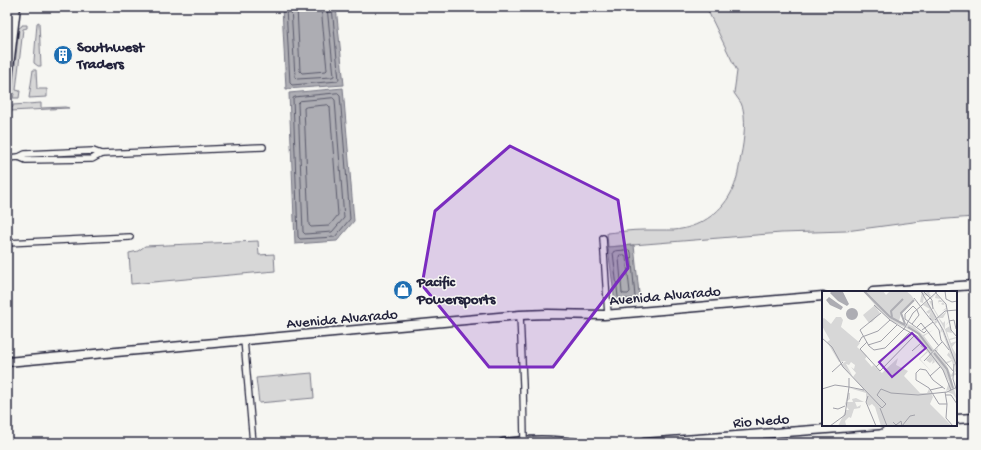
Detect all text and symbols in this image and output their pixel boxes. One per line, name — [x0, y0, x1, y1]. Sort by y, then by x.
place label: Southwest Traders — [76, 39, 146, 74]
building icon: Southwest Traders — [52, 44, 74, 66]
place label: Pacific Powersports — [416, 274, 497, 309]
shop icon: Pacific Powersports — [392, 279, 414, 301]
street label: Avenida Alvarado — [609, 283, 722, 311]
inset map — [822, 291, 957, 426]
street label: Avenida Alvarado — [286, 306, 399, 334]
street label: Rio Nedo — [732, 411, 790, 433]

